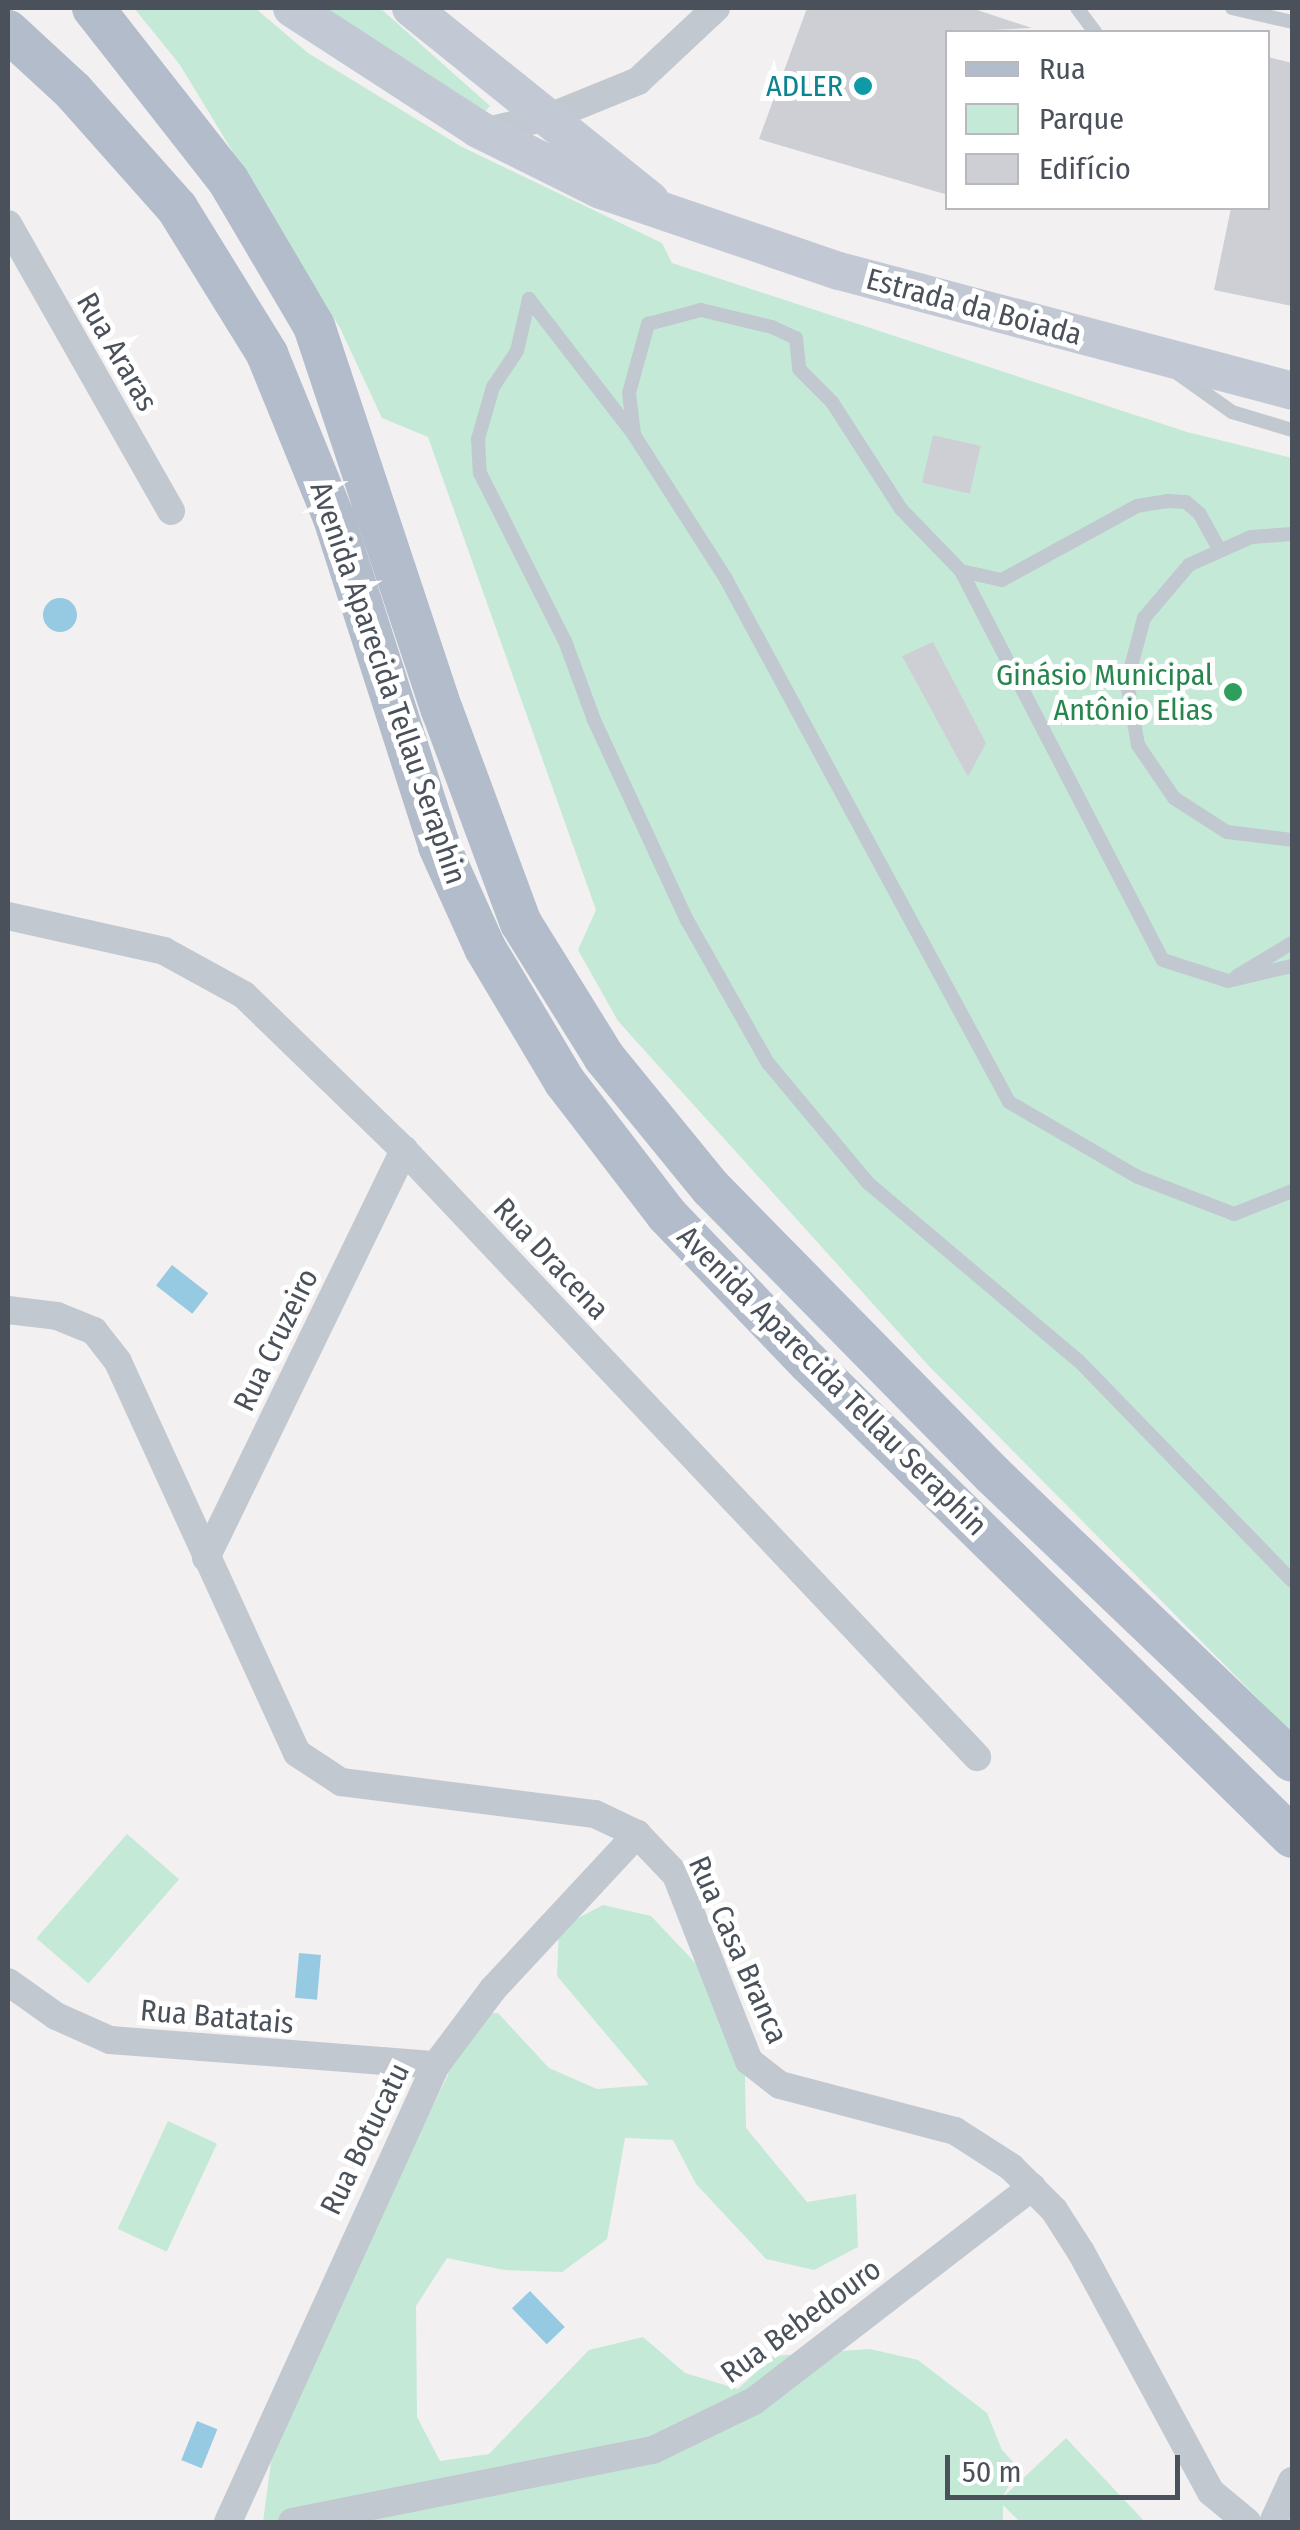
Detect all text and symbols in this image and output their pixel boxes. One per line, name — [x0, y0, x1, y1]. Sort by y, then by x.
legend — [945, 30, 1270, 210]
text: Rua — [1039, 51, 1086, 87]
place label: ADLER — [766, 68, 843, 104]
marker: ADLER — [852, 75, 874, 97]
text: Parque — [1039, 101, 1124, 137]
text: Edifício — [1039, 151, 1131, 187]
street label: Estrada da Boiada — [862, 261, 1086, 353]
street label: Rua Araras — [69, 286, 165, 418]
street label: Avenida Aparecida Tellau Seraphin — [302, 477, 474, 889]
place label: Ginásio Municipal Antônio Elias — [996, 657, 1213, 728]
marker: Ginásio Municipal Antônio Elias — [1222, 681, 1244, 703]
street label: Rua Dracena — [486, 1191, 616, 1327]
street label: Avenida Aparecida Tellau Seraphin — [670, 1219, 994, 1543]
street label: Rua Cruzeiro — [226, 1263, 326, 1417]
street label: Rua Casa Branca — [681, 1851, 795, 2049]
street label: Rua Batatais — [139, 1992, 295, 2042]
street label: Rua Botucatu — [313, 2057, 417, 2221]
street label: Rua Bebedouro — [714, 2251, 888, 2391]
scale bar — [950, 2435, 1185, 2497]
text: 50 m — [962, 2454, 1022, 2490]

